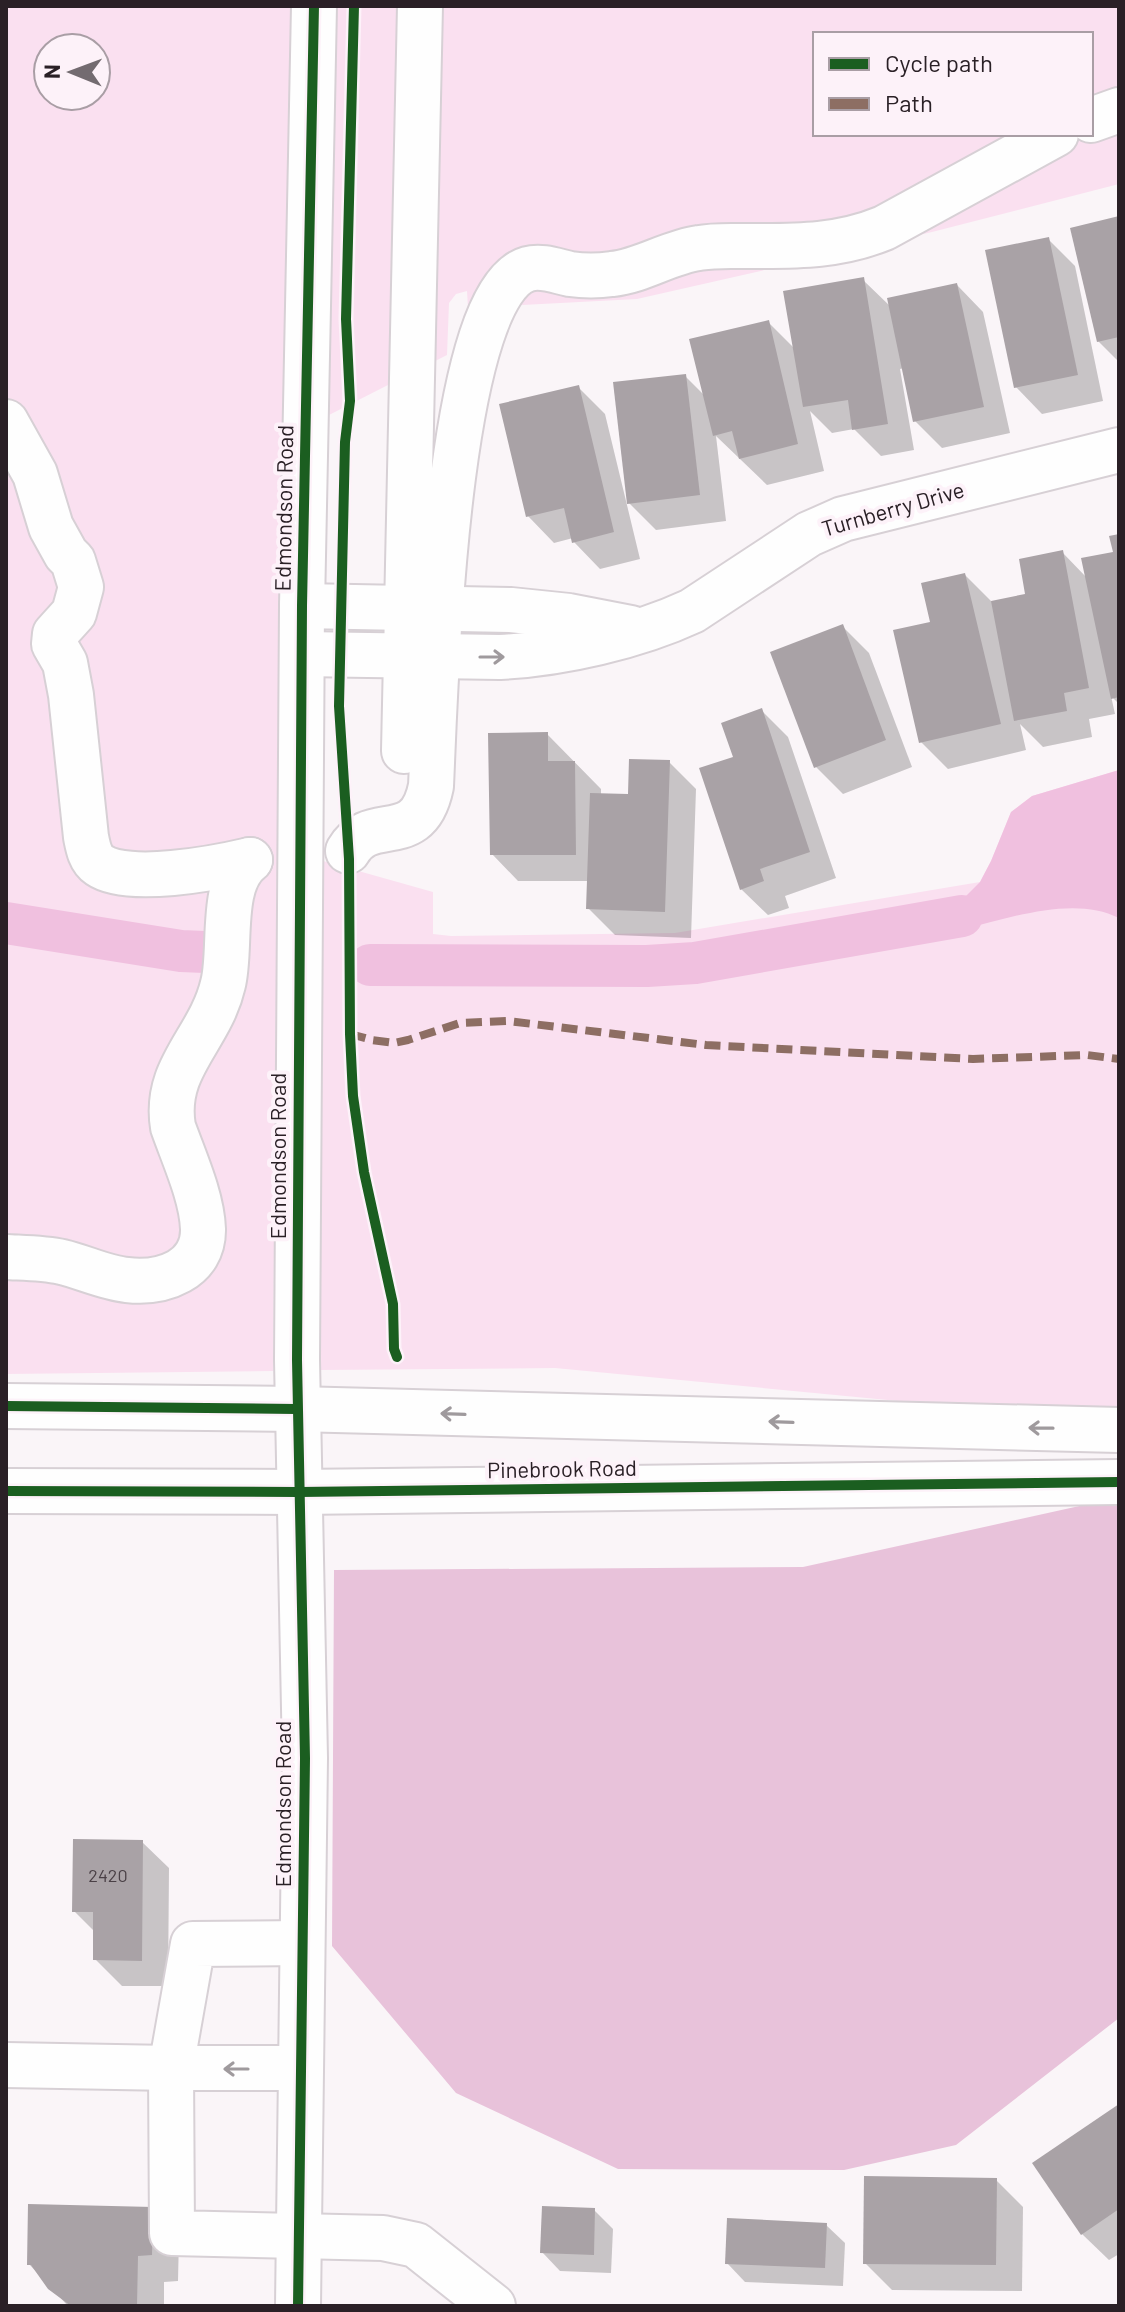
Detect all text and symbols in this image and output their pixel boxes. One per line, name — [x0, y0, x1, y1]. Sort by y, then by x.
north arrow — [32, 32, 112, 112]
legend — [813, 32, 1093, 136]
text: Cycle path — [885, 48, 993, 77]
text: N — [38, 64, 64, 79]
text: Path — [885, 88, 933, 117]
street label: Edmondson Road — [269, 424, 297, 591]
street label: Turnberry Drive — [818, 475, 967, 541]
one-way arrow — [478, 649, 505, 665]
street label: Edmondson Road — [264, 1073, 290, 1239]
one-way arrow — [440, 1406, 467, 1421]
one-way arrow — [768, 1415, 795, 1430]
one-way arrow — [1028, 1421, 1055, 1436]
street label: Pinebrook Road — [487, 1454, 637, 1482]
street label: Edmondson Road — [269, 1721, 295, 1887]
house number: 2420 — [88, 1864, 128, 1886]
one-way arrow — [223, 2061, 250, 2077]

